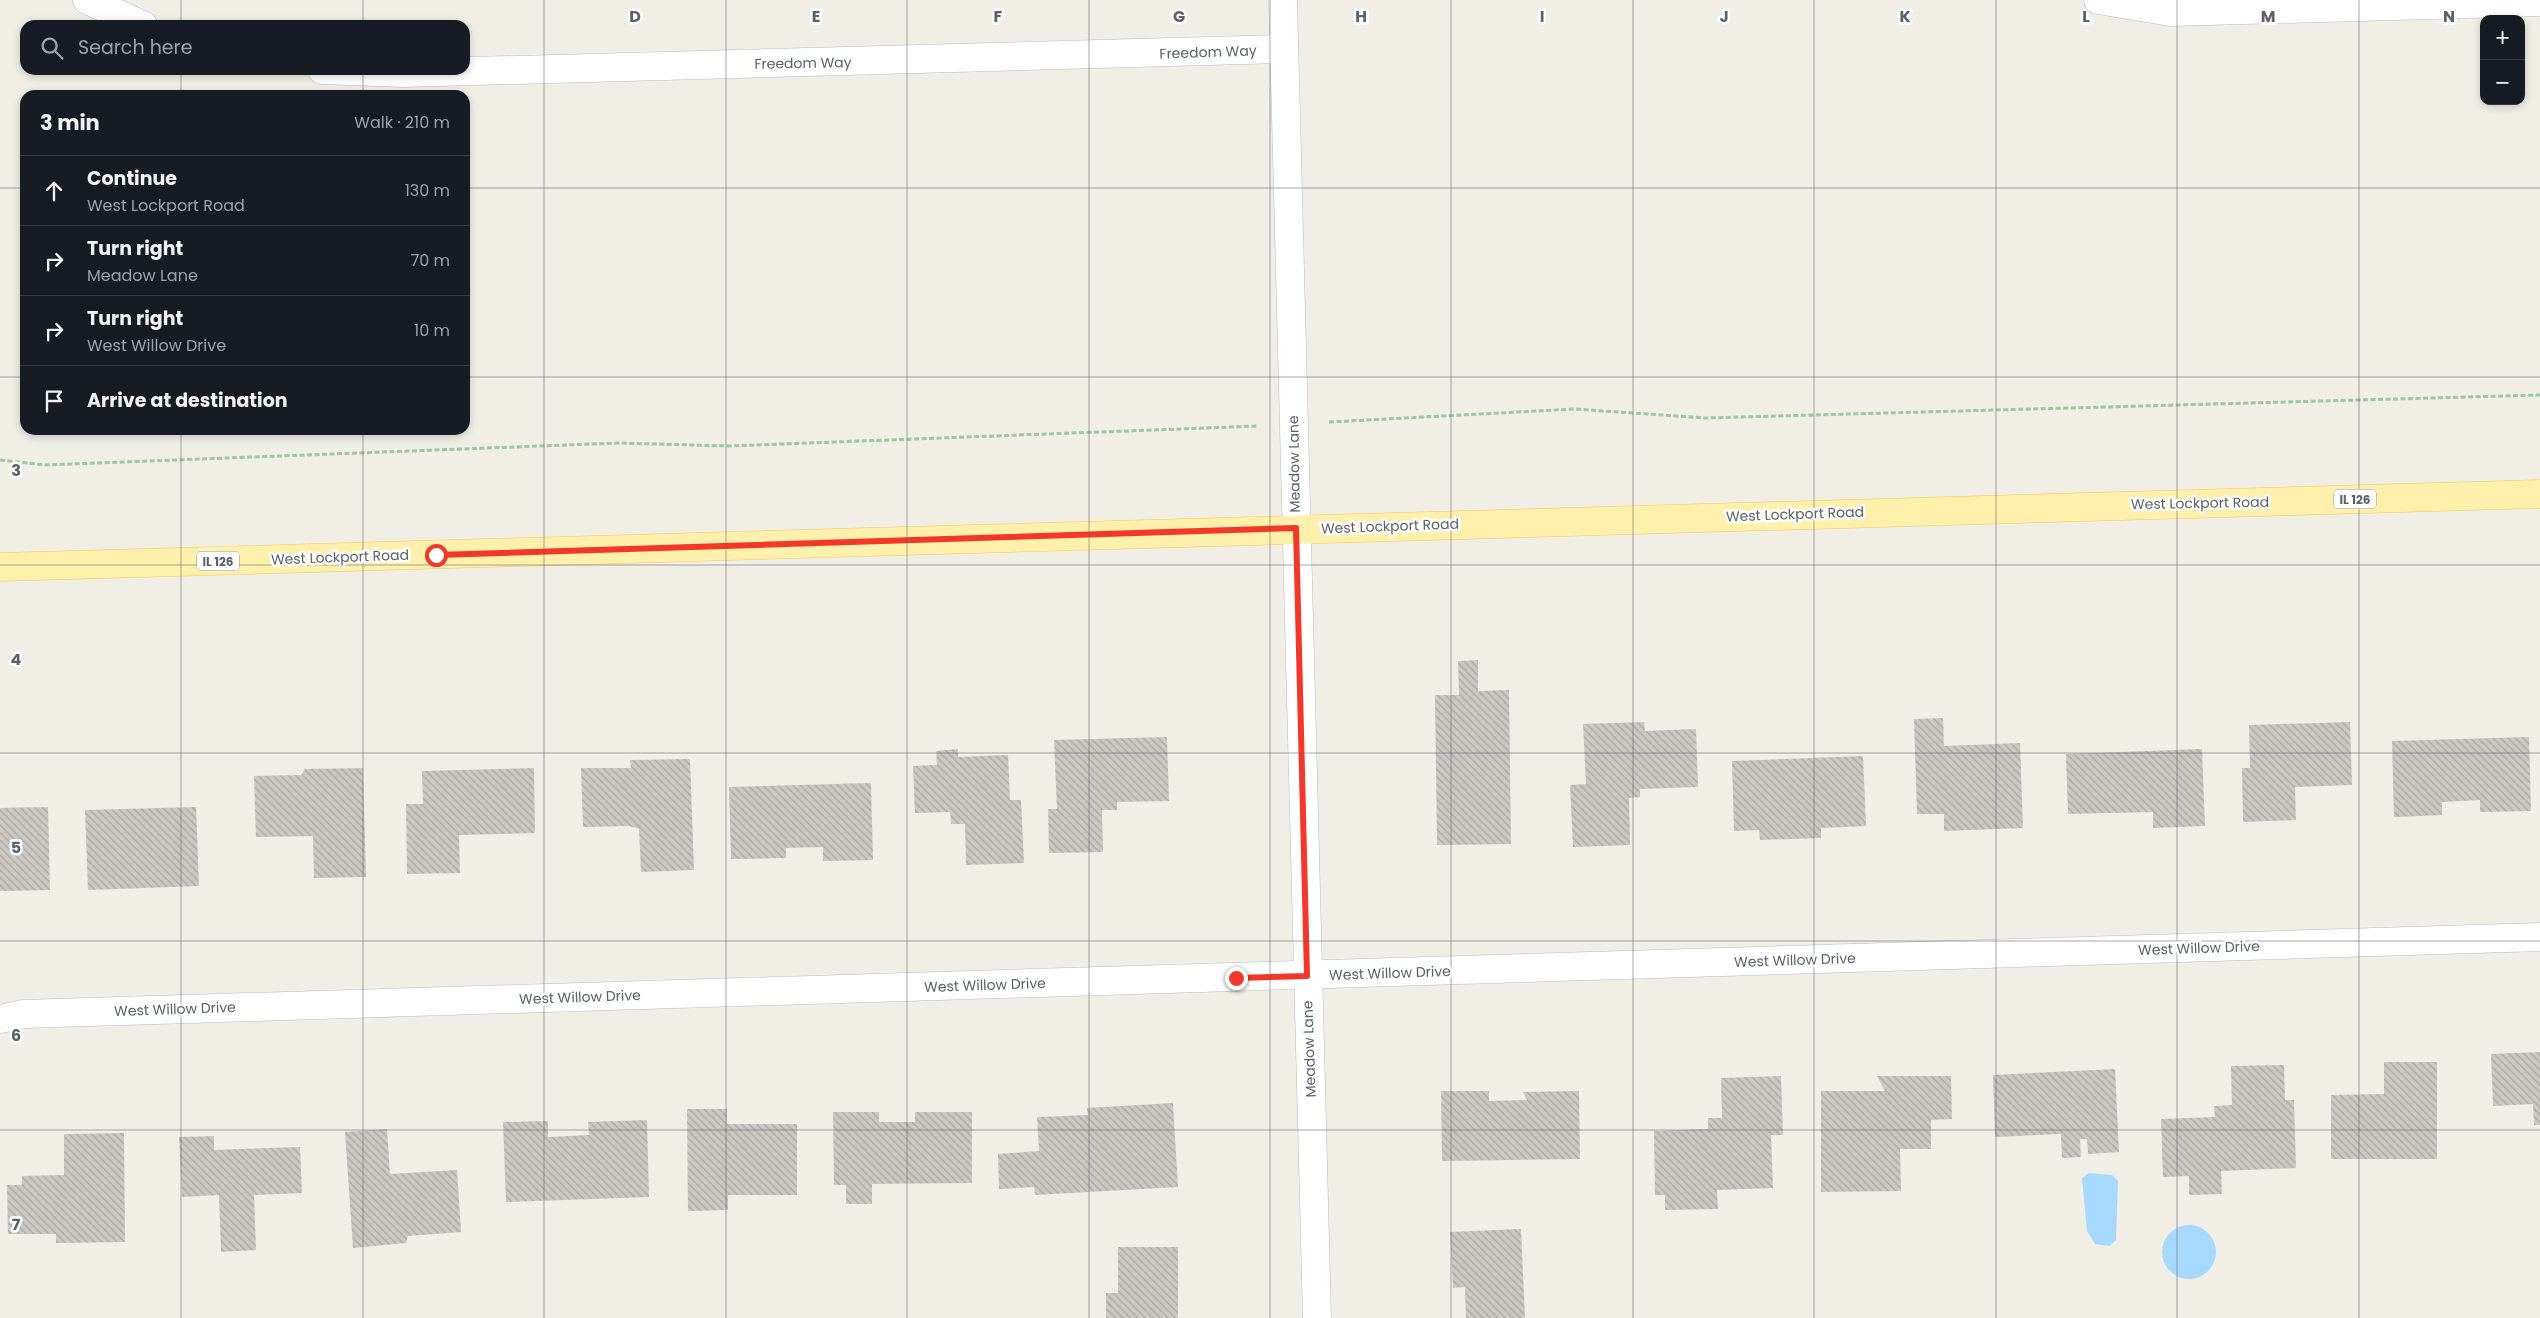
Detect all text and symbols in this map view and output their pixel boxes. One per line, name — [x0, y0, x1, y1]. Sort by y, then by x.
text: D — [629, 5, 641, 28]
text: E — [812, 5, 820, 28]
text: F — [994, 5, 1003, 28]
text: G — [1173, 5, 1185, 28]
text: H — [1355, 5, 1367, 28]
text: I — [1540, 5, 1544, 28]
text: J — [1719, 5, 1729, 28]
text: K — [1899, 5, 1911, 28]
text: L — [2082, 5, 2090, 28]
text: M — [2261, 5, 2275, 28]
text: N — [2443, 5, 2455, 28]
map controls — [2480, 15, 2525, 105]
button: + — [2480, 15, 2525, 60]
search box — [20, 20, 470, 75]
icon: search — [38, 34, 66, 62]
text: Search here — [78, 34, 192, 61]
street label: Freedom Way — [1159, 40, 1257, 64]
street label: Freedom Way — [754, 52, 852, 74]
button: − — [2480, 60, 2525, 105]
text: 3 min — [40, 108, 100, 137]
text: Walk · 210 m — [354, 111, 450, 134]
text: Continue — [87, 165, 177, 192]
icon: ahead — [40, 177, 68, 205]
text: 130 m — [405, 179, 450, 202]
text: West Lockport Road — [87, 194, 245, 217]
text: Turn right — [87, 235, 183, 262]
icon: right — [40, 247, 68, 275]
text: 70 m — [410, 249, 450, 272]
text: Meadow Lane — [87, 264, 198, 287]
text: Turn right — [87, 305, 183, 332]
icon: right — [40, 317, 68, 345]
text: 10 m — [414, 319, 450, 342]
text: West Willow Drive — [87, 334, 226, 357]
icon: arrive — [40, 387, 68, 415]
text: Arrive at destination — [87, 387, 288, 414]
street label: Meadow Lane — [1283, 415, 1305, 513]
text: 3 — [11, 459, 21, 482]
road number: IL 126 — [2334, 489, 2376, 508]
street label: West Lockport Road — [2131, 492, 2269, 514]
street label: West Lockport Road — [1726, 502, 1864, 526]
street label: West Lockport Road — [1321, 514, 1459, 538]
route start — [425, 544, 448, 567]
street label: West Lockport Road — [271, 545, 409, 569]
road number: IL 126 — [197, 552, 239, 570]
text: 4 — [11, 648, 22, 671]
text: 5 — [11, 836, 21, 859]
street label: West Willow Drive — [2138, 936, 2261, 960]
street label: West Willow Drive — [1734, 948, 1857, 972]
street label: West Willow Drive — [1329, 961, 1452, 985]
route end — [1225, 967, 1248, 990]
street label: West Willow Drive — [924, 973, 1047, 997]
street label: West Willow Drive — [519, 985, 642, 1009]
street label: West Willow Drive — [114, 997, 237, 1021]
street label: Meadow Lane — [1297, 1000, 1321, 1098]
text: 6 — [11, 1024, 21, 1047]
text: 7 — [12, 1213, 21, 1236]

